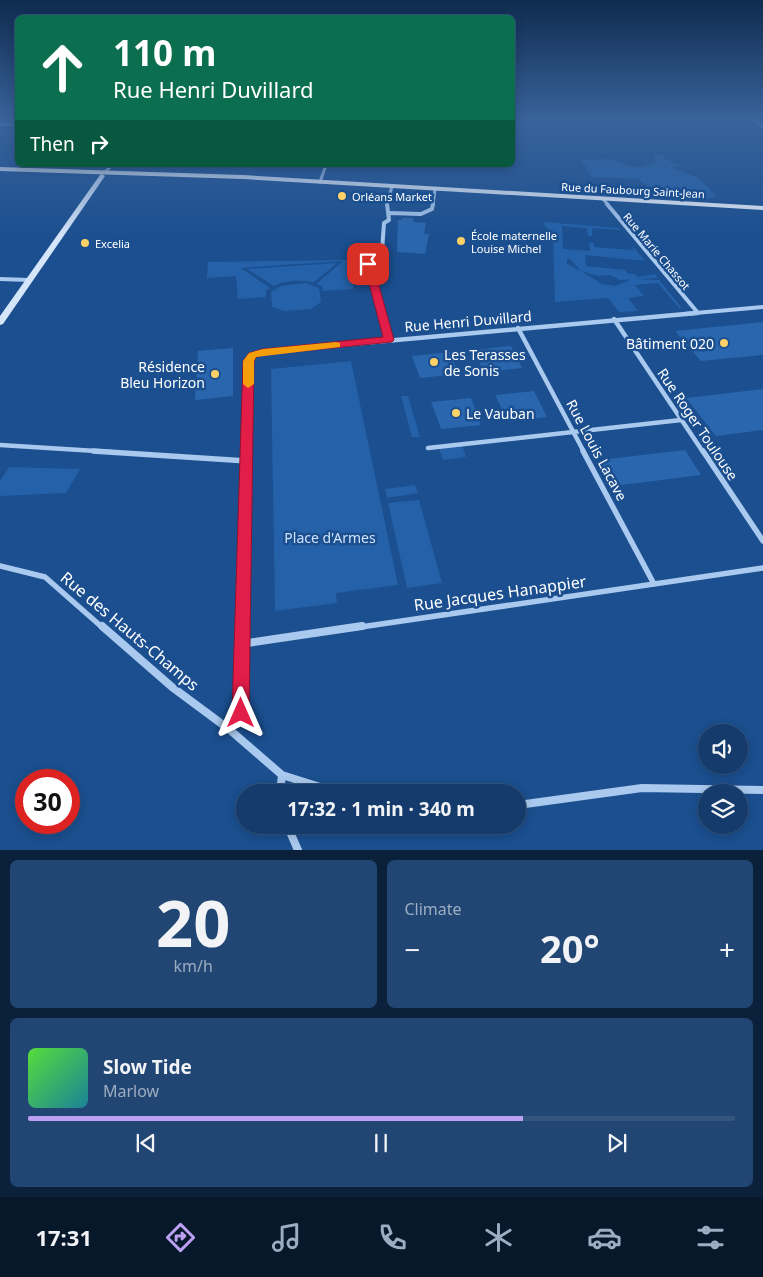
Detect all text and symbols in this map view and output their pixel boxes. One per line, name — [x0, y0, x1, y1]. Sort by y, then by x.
text: 110 m — [113, 29, 216, 76]
icon: ahead — [30, 35, 95, 100]
text: Rue Henri Duvillard — [113, 74, 314, 104]
icon: right — [85, 130, 113, 158]
text: Then — [30, 131, 75, 157]
street label: Rue du Faubourg Saint-Jean — [561, 179, 705, 201]
place label: Orléans Market — [352, 189, 432, 204]
marker: Orléans Market — [336, 190, 348, 202]
street label: Rue Marie Chassot — [620, 209, 694, 293]
place label: École maternelle Louise Michel — [471, 228, 557, 256]
marker: École maternelle Louise Michel — [455, 235, 467, 247]
place label: Excelia — [95, 236, 130, 251]
marker: Excelia — [79, 237, 91, 249]
pin — [347, 243, 389, 285]
icon: arrive — [354, 250, 382, 278]
street label: Rue Henri Duvillard — [404, 306, 532, 336]
place label: Bâtiment 020 — [626, 334, 714, 353]
marker: Bâtiment 020 — [718, 337, 730, 349]
place label: Les Terasses de Sonis — [444, 345, 526, 380]
marker: Les Terasses de Sonis — [428, 356, 440, 368]
place label: Résidence Bleu Horizon — [120, 357, 205, 392]
street label: Rue Roger Toulouse — [653, 364, 743, 484]
marker: Résidence Bleu Horizon — [209, 368, 221, 380]
street label: Rue Louis Lacave — [562, 396, 632, 504]
place label: Le Vauban — [466, 404, 535, 423]
marker: Le Vauban — [450, 407, 462, 419]
park label: Place d'Armes — [284, 528, 376, 547]
street label: Rue des Hauts-Champs — [56, 567, 204, 695]
street label: Rue Jacques Hanappier — [412, 570, 588, 616]
position arrow — [214, 686, 266, 738]
map controls — [698, 724, 748, 834]
button: sound — [698, 724, 748, 774]
speed limit sign: 30 — [15, 769, 80, 834]
button: layers — [698, 784, 748, 834]
text: 17:32 · 1 min · 340 m — [287, 796, 475, 822]
text: 20 — [156, 878, 230, 966]
text: Climate — [405, 898, 462, 920]
text: 20° — [540, 922, 600, 974]
text: − — [405, 930, 421, 968]
text: + — [719, 930, 735, 968]
text: km/h — [174, 955, 213, 977]
text: Slow Tide — [103, 1054, 192, 1080]
text: Marlow — [103, 1080, 159, 1102]
icon: previous — [132, 1129, 160, 1157]
icon: pause — [367, 1129, 395, 1157]
icon: next — [603, 1129, 631, 1157]
icon: directions — [163, 1220, 198, 1255]
icon: music — [269, 1220, 304, 1255]
icon: phone — [375, 1220, 410, 1255]
icon: climate — [481, 1220, 516, 1255]
icon: car — [587, 1220, 622, 1255]
icon: filters — [693, 1220, 728, 1255]
text: 17:31 — [35, 1222, 92, 1252]

